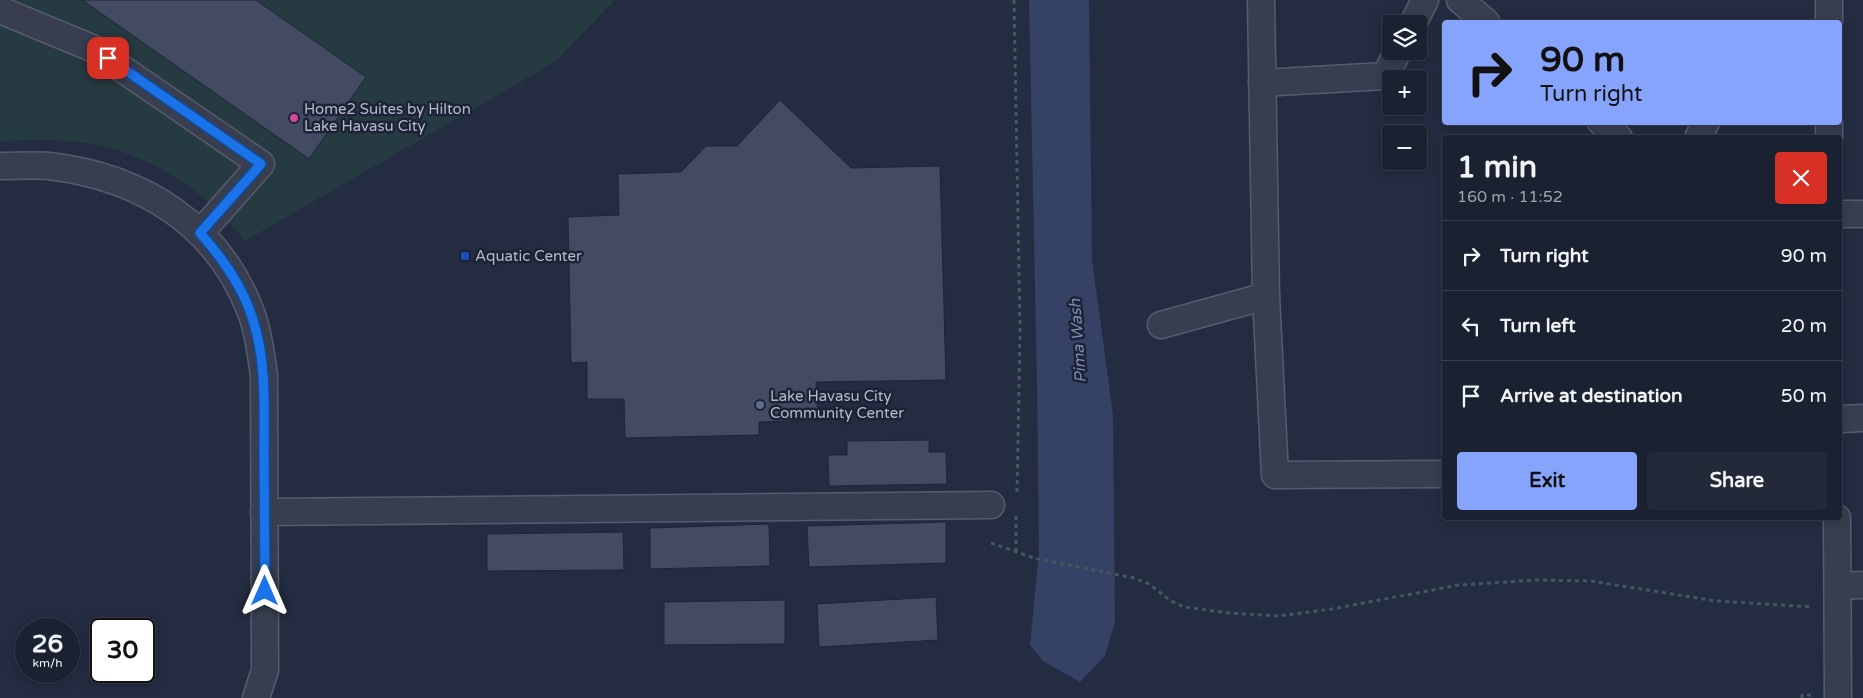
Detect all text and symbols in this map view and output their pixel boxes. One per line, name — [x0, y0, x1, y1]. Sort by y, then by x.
map controls — [1382, 15, 1427, 170]
button: layers — [1382, 15, 1427, 60]
pin — [87, 37, 129, 79]
text: 90 m — [1540, 39, 1625, 81]
icon: right — [1457, 40, 1522, 105]
icon: arrive — [94, 44, 122, 72]
button: + — [1382, 70, 1427, 115]
text: Turn right — [1540, 81, 1642, 107]
place label: Home2 Suites by Hilton Lake Havasu City — [304, 100, 471, 135]
marker: Home2 Suites by Hilton Lake Havasu City — [288, 112, 300, 124]
button: − — [1382, 125, 1427, 170]
text: 1 min — [1457, 149, 1537, 186]
button: close — [1775, 152, 1827, 204]
text: 160 m · 11:52 — [1457, 187, 1563, 207]
icon: right — [1457, 242, 1485, 270]
text: Turn right — [1500, 245, 1588, 267]
text: 90 m — [1781, 245, 1827, 267]
place label: Aquatic Center — [475, 247, 582, 265]
marker: Aquatic Center — [459, 250, 471, 262]
water label: Pima Wash — [1065, 297, 1091, 384]
icon: left — [1457, 312, 1485, 340]
text: Turn left — [1500, 315, 1576, 337]
text: 20 m — [1781, 315, 1827, 337]
icon: arrive — [1457, 382, 1485, 410]
text: Arrive at destination — [1500, 385, 1683, 407]
text: 50 m — [1781, 385, 1827, 407]
place label: Lake Havasu City Community Center — [770, 387, 904, 422]
marker: Lake Havasu City Community Center — [754, 399, 766, 411]
button: Exit — [1457, 452, 1637, 510]
button: Share — [1647, 452, 1827, 510]
position arrow — [238, 564, 290, 616]
speed limit sign: 30 — [90, 618, 155, 683]
text: 26 — [32, 629, 63, 659]
text: km/h — [32, 656, 63, 670]

